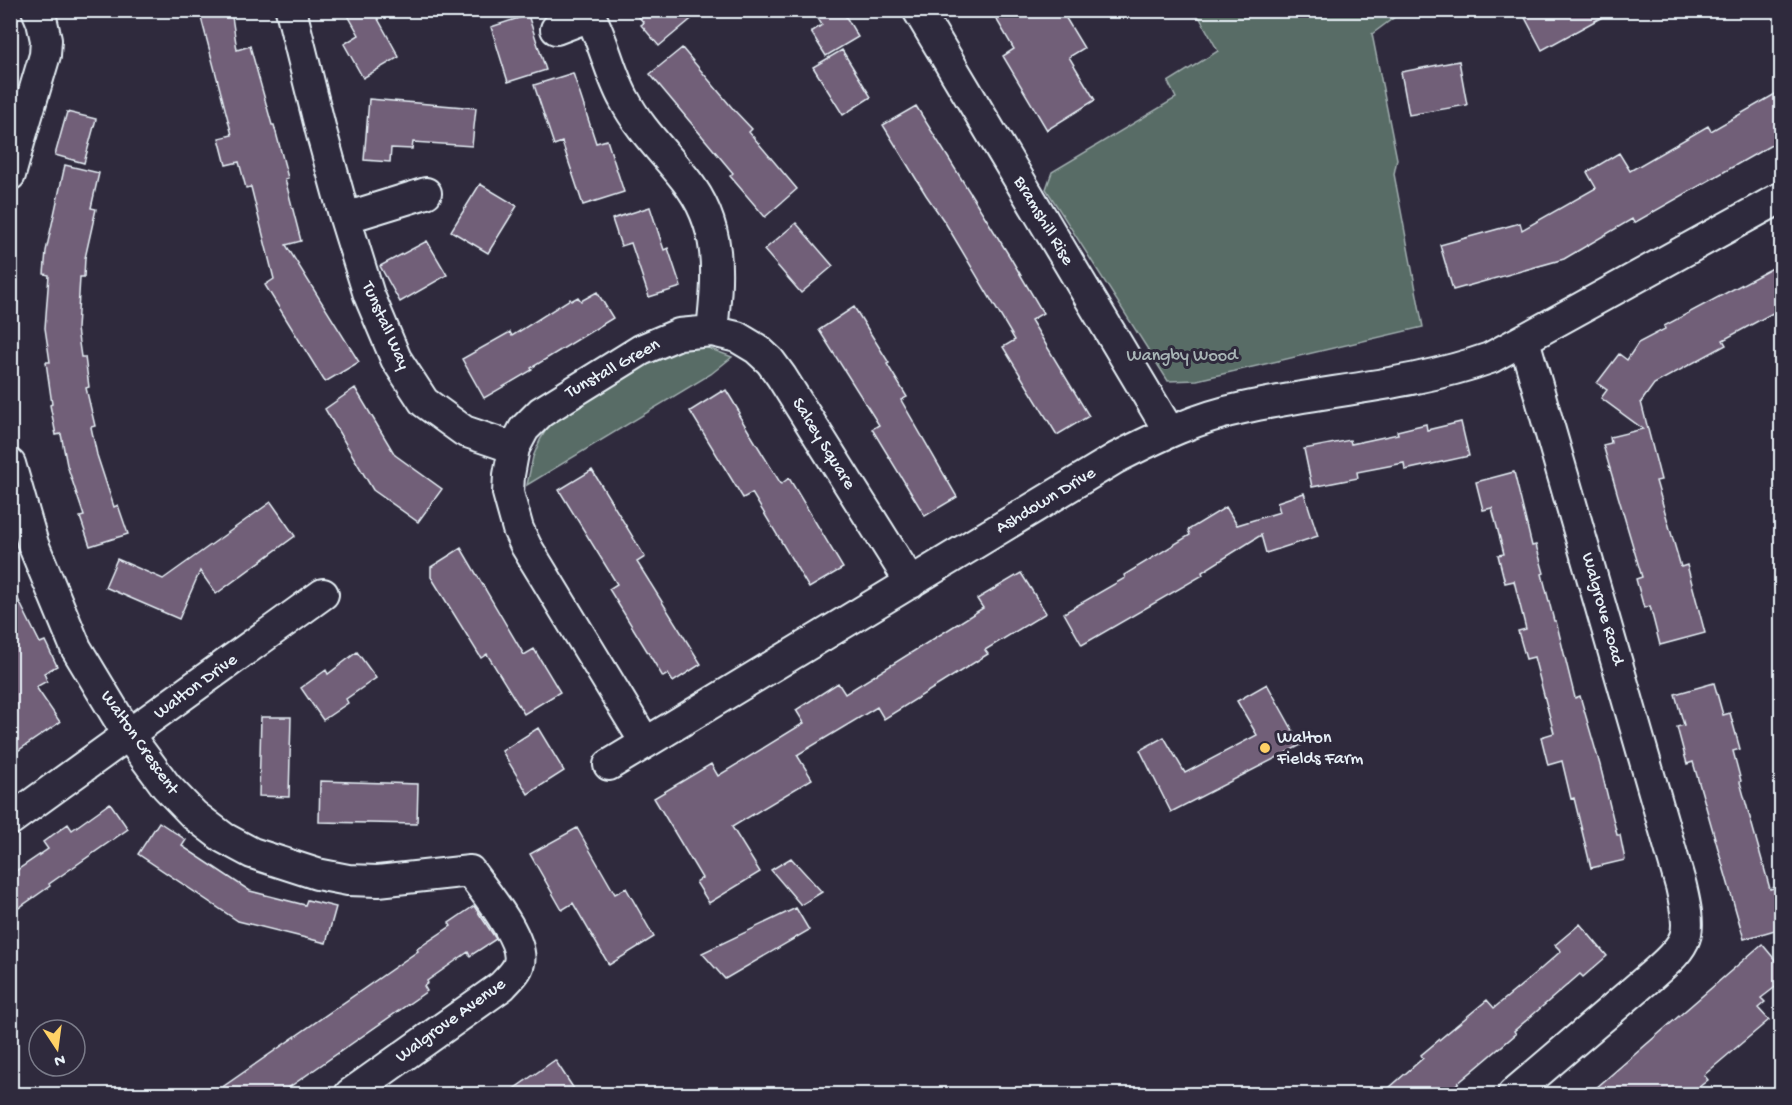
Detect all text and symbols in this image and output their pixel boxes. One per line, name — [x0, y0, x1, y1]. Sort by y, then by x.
street label: Bramshill Rise — [1008, 172, 1078, 270]
street label: Tunstall Way — [356, 278, 414, 373]
street label: Tunstall Green — [561, 334, 664, 404]
park label: Wangby Wood — [1126, 346, 1239, 367]
street label: Salcey Square — [787, 394, 860, 494]
street label: Ashdown Drive — [992, 463, 1100, 539]
street label: Walgrove Road — [1576, 550, 1628, 669]
street label: Walton Drive — [150, 649, 242, 724]
street label: Walton Crescent — [95, 687, 184, 800]
place label: Walton Fields Farm — [1276, 728, 1363, 770]
marker: Walton Fields Farm — [1258, 741, 1272, 755]
street label: Walgrove Avenue — [392, 974, 511, 1068]
north arrow — [27, 1018, 87, 1078]
text: N — [52, 1049, 67, 1070]

